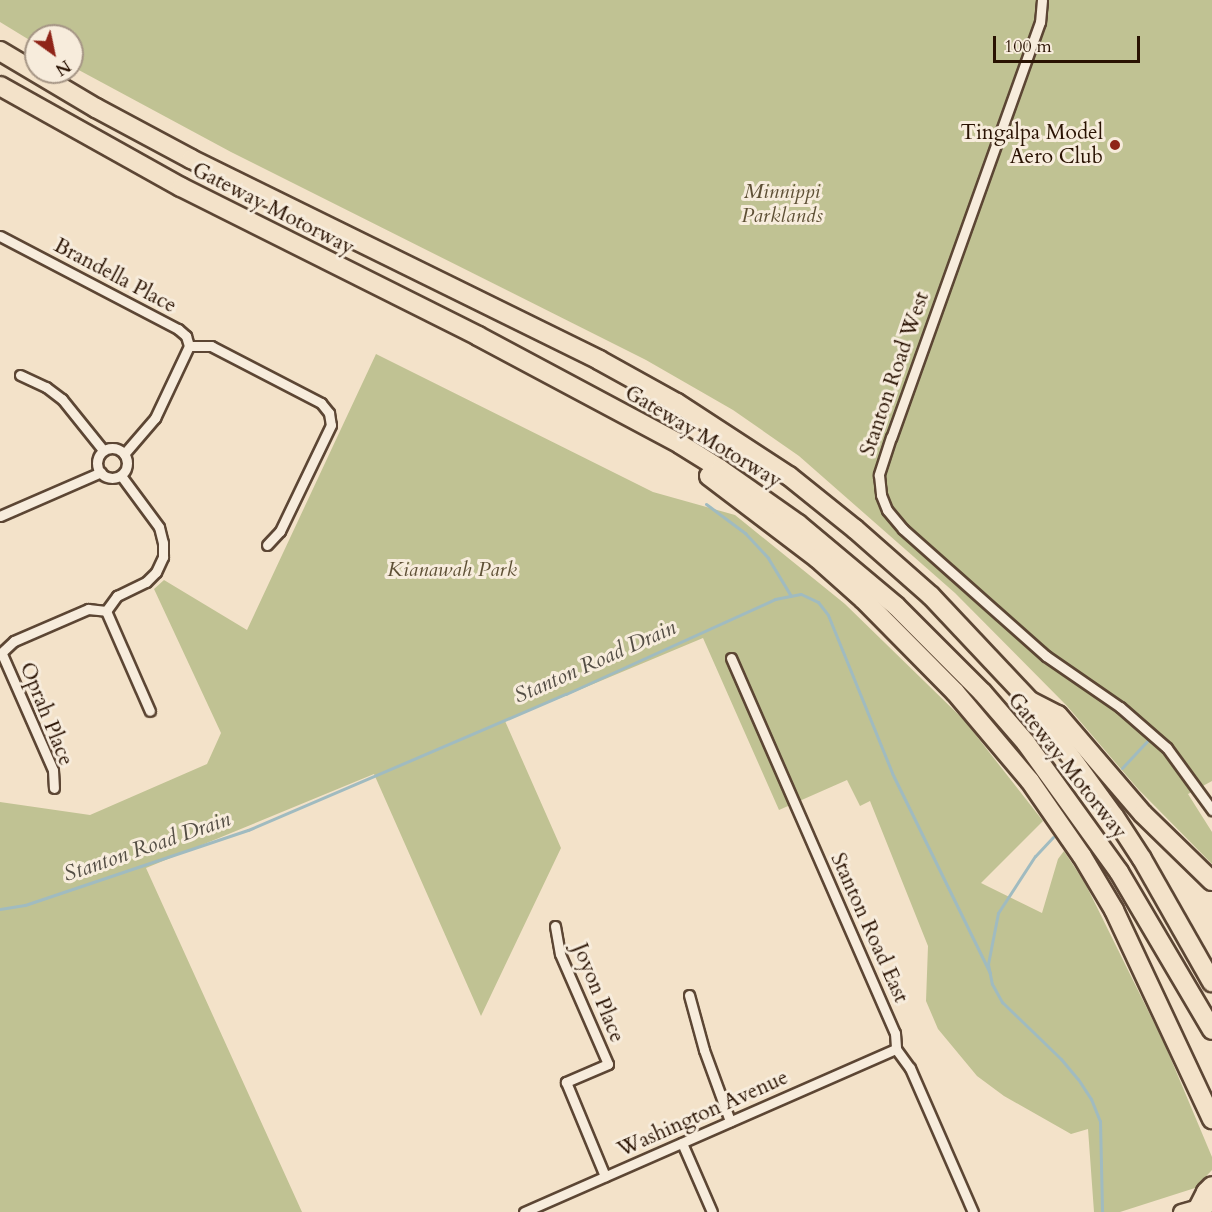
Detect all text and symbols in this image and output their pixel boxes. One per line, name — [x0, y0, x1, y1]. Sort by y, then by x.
north arrow — [24, 24, 84, 84]
scale bar — [996, 24, 1143, 62]
text: 100 m — [1004, 34, 1052, 59]
text: N — [51, 54, 75, 80]
place label: Tingalpa Model Aero Club — [960, 120, 1103, 170]
marker: Tingalpa Model Aero Club — [1108, 138, 1122, 152]
street label: Gateway Motorway — [188, 157, 358, 261]
park label: Minnippi Parklands — [741, 179, 823, 229]
street label: Brandella Place — [49, 233, 181, 319]
street label: Stanton Road West — [855, 289, 935, 459]
street label: Gateway Motorway — [620, 380, 786, 494]
park label: Kianawah Park — [387, 557, 517, 583]
water label: Stanton Road Drain — [510, 614, 680, 710]
street label: Oprah Place — [14, 659, 78, 769]
street label: Gateway Motorway — [1002, 688, 1132, 844]
water label: Stanton Road Drain — [60, 806, 234, 888]
street label: Stanton Road East — [825, 849, 913, 1007]
street label: Joyon Place — [567, 940, 629, 1046]
street label: Washington Avenue — [614, 1065, 792, 1163]

